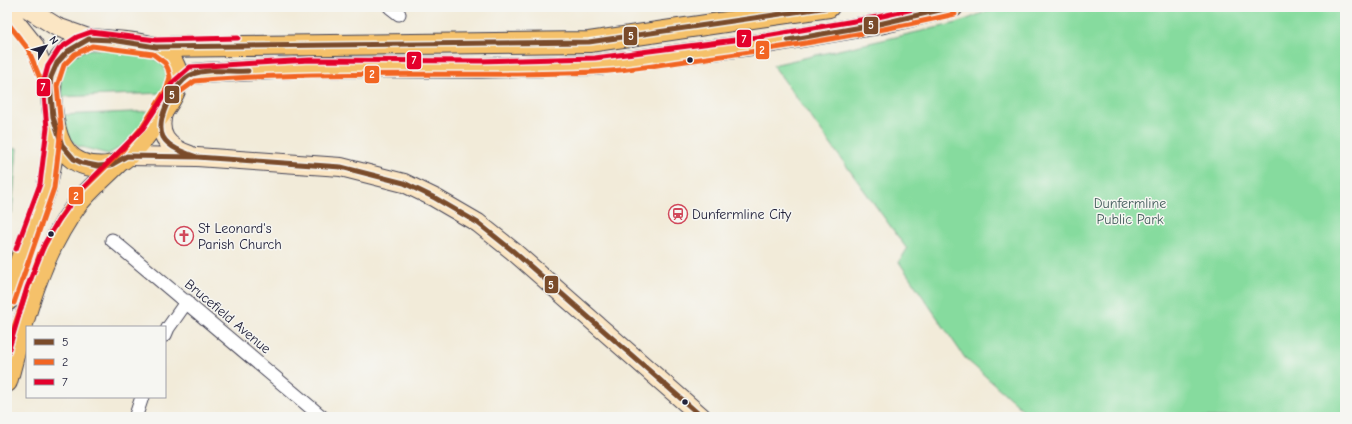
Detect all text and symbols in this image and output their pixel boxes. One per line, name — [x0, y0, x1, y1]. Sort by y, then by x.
line badge: 5 — [863, 16, 879, 35]
text: 5 — [868, 19, 874, 32]
north arrow — [26, 26, 66, 66]
line badge: 5 — [623, 26, 638, 46]
line badge: 7 — [736, 29, 752, 48]
text: 5 — [628, 30, 634, 43]
text: 7 — [742, 33, 747, 46]
text: N — [46, 34, 61, 47]
line badge: 2 — [755, 40, 770, 60]
text: 2 — [759, 44, 765, 57]
line badge: 7 — [406, 51, 422, 70]
text: 7 — [412, 54, 417, 67]
unlabelled marker — [685, 55, 695, 65]
line badge: 2 — [364, 65, 380, 84]
text: 2 — [369, 68, 375, 81]
line badge: 7 — [36, 78, 51, 97]
text: 7 — [41, 81, 46, 94]
line badge: 5 — [164, 85, 180, 104]
text: 5 — [169, 89, 175, 102]
line badge: 2 — [68, 186, 84, 205]
text: 2 — [73, 190, 79, 203]
park label: Dunfermline Public Park — [1094, 195, 1166, 228]
station icon: Dunfermline City — [667, 203, 689, 225]
place label: Dunfermline City — [692, 206, 792, 223]
place label: St Leonard's Parish Church — [198, 220, 282, 253]
church icon: St Leonard's Parish Church — [173, 225, 195, 247]
unlabelled marker — [46, 229, 56, 239]
street label: Brucefield Avenue — [181, 275, 274, 357]
line badge: 5 — [544, 275, 559, 294]
text: 5 — [548, 279, 554, 292]
legend — [26, 326, 166, 398]
text: 5 — [62, 335, 69, 349]
text: 2 — [62, 355, 68, 369]
text: 7 — [62, 375, 68, 389]
unlabelled marker — [680, 397, 690, 407]

